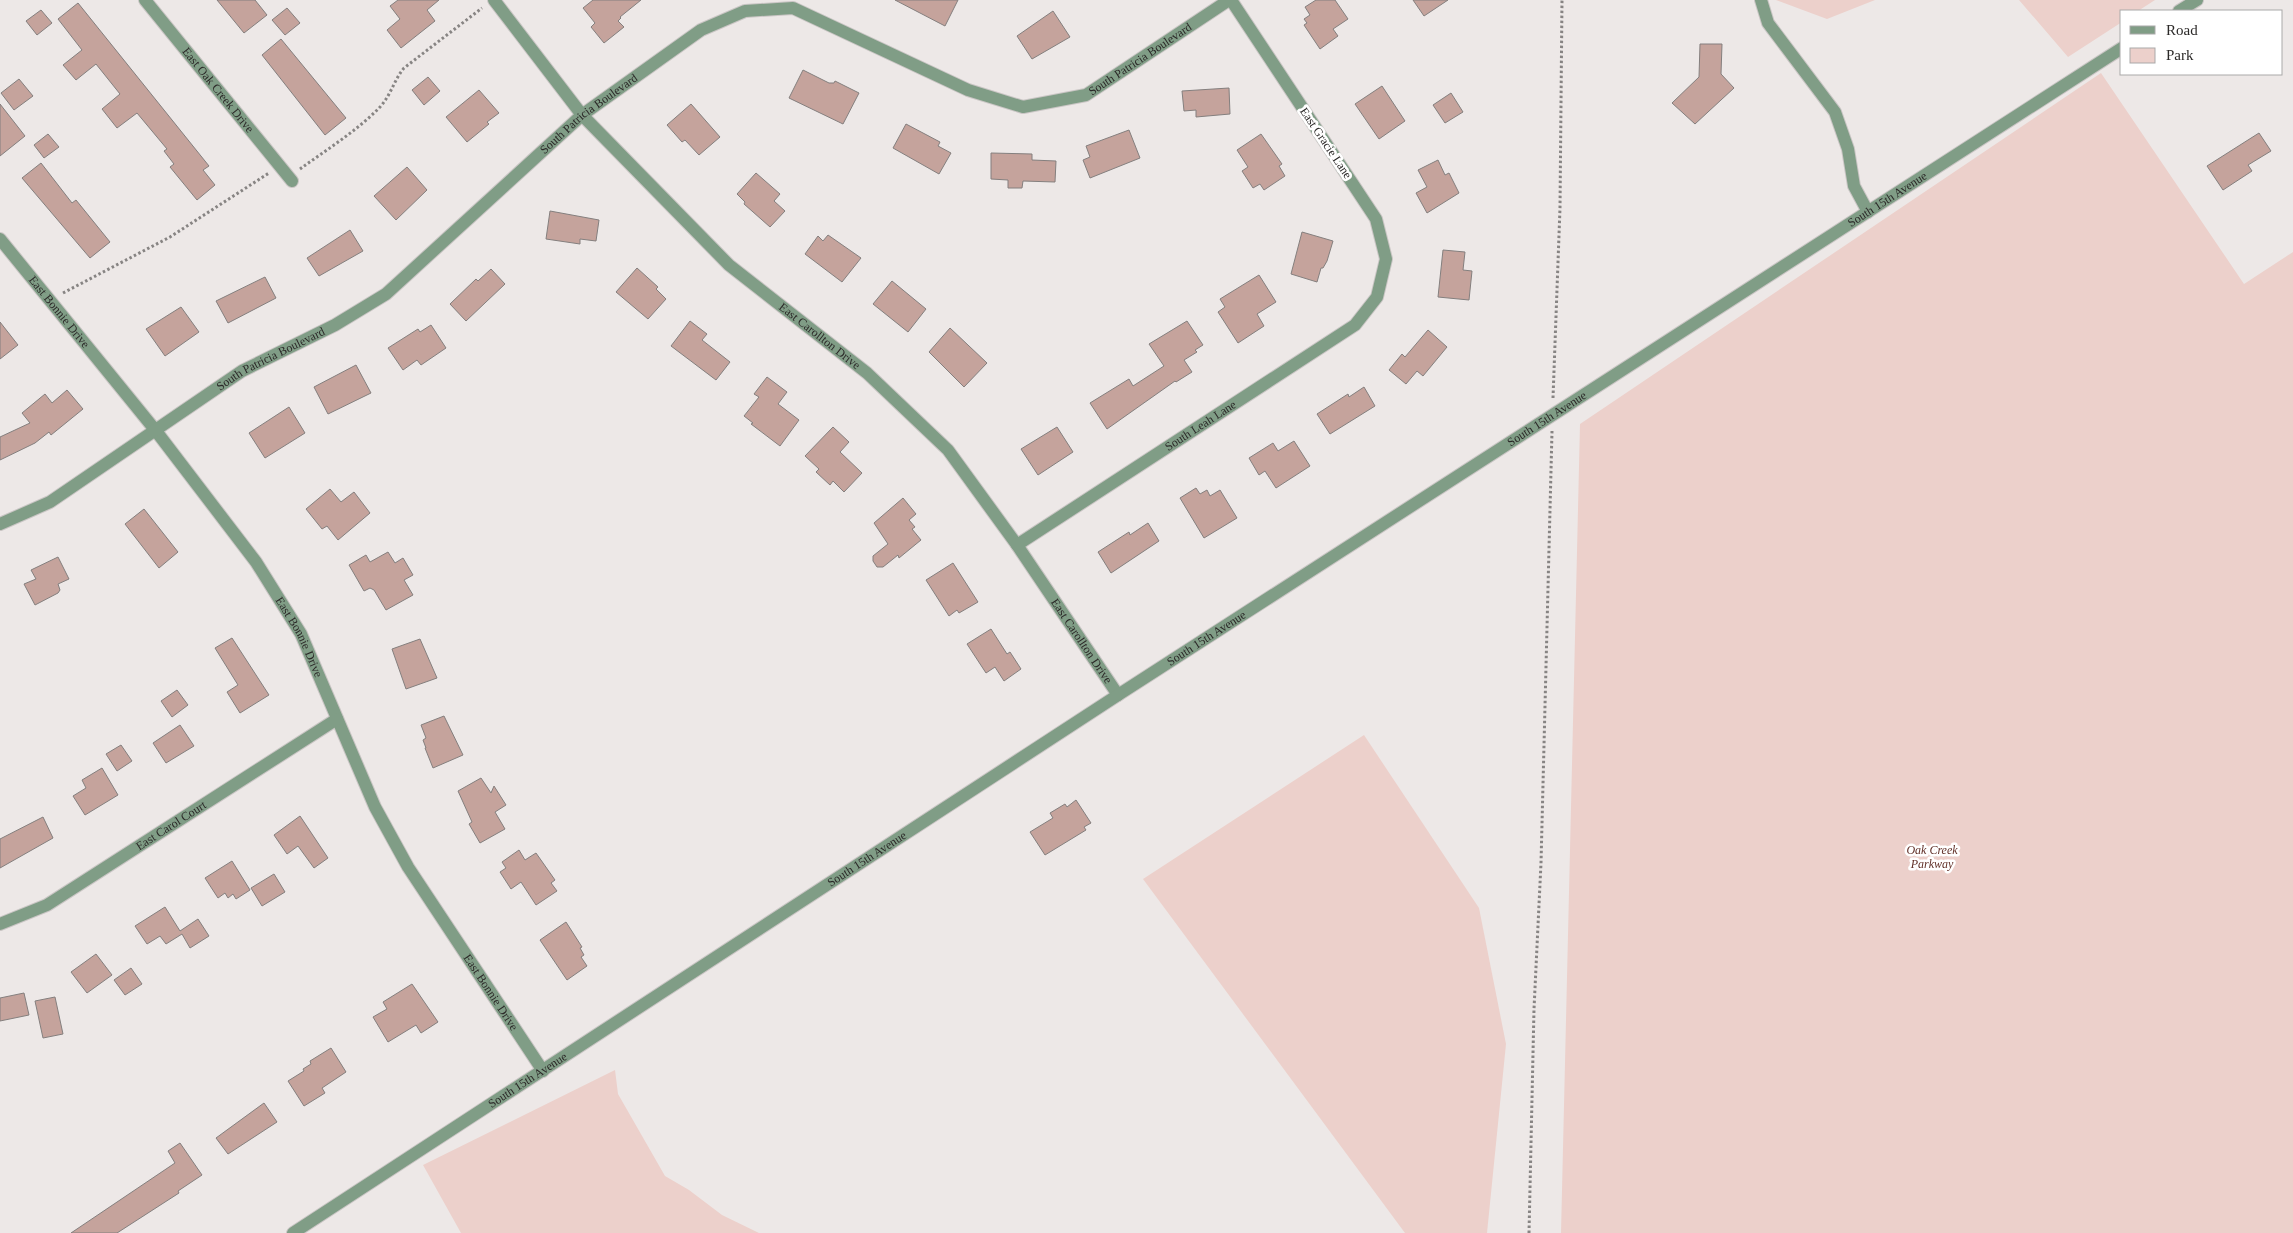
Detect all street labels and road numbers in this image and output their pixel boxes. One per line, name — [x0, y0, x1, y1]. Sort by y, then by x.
street label: South Patricia Boulevard — [1086, 20, 1194, 98]
street label: East Oak Creek Drive — [179, 45, 257, 135]
street label: South Patricia Boulevard — [537, 71, 640, 157]
street label: East Gracie Lane — [1297, 105, 1355, 181]
street label: South 15th Avenue — [1845, 169, 1929, 230]
street label: East Bonnie Drive — [26, 273, 93, 351]
street label: East Carollton Drive — [776, 300, 863, 372]
street label: South Patricia Boulevard — [214, 324, 327, 393]
street label: South 15th Avenue — [1505, 388, 1589, 449]
street label: South Leah Lane — [1162, 397, 1239, 454]
street label: East Bonnie Drive — [273, 594, 326, 679]
street label: East Carollton Drive — [1048, 596, 1115, 686]
street label: South 15th Avenue — [1164, 608, 1248, 669]
street label: East Carol Court — [133, 797, 209, 853]
street label: South 15th Avenue — [825, 828, 909, 890]
street label: East Bonnie Drive — [461, 951, 521, 1033]
street label: South 15th Avenue — [486, 1049, 570, 1111]

